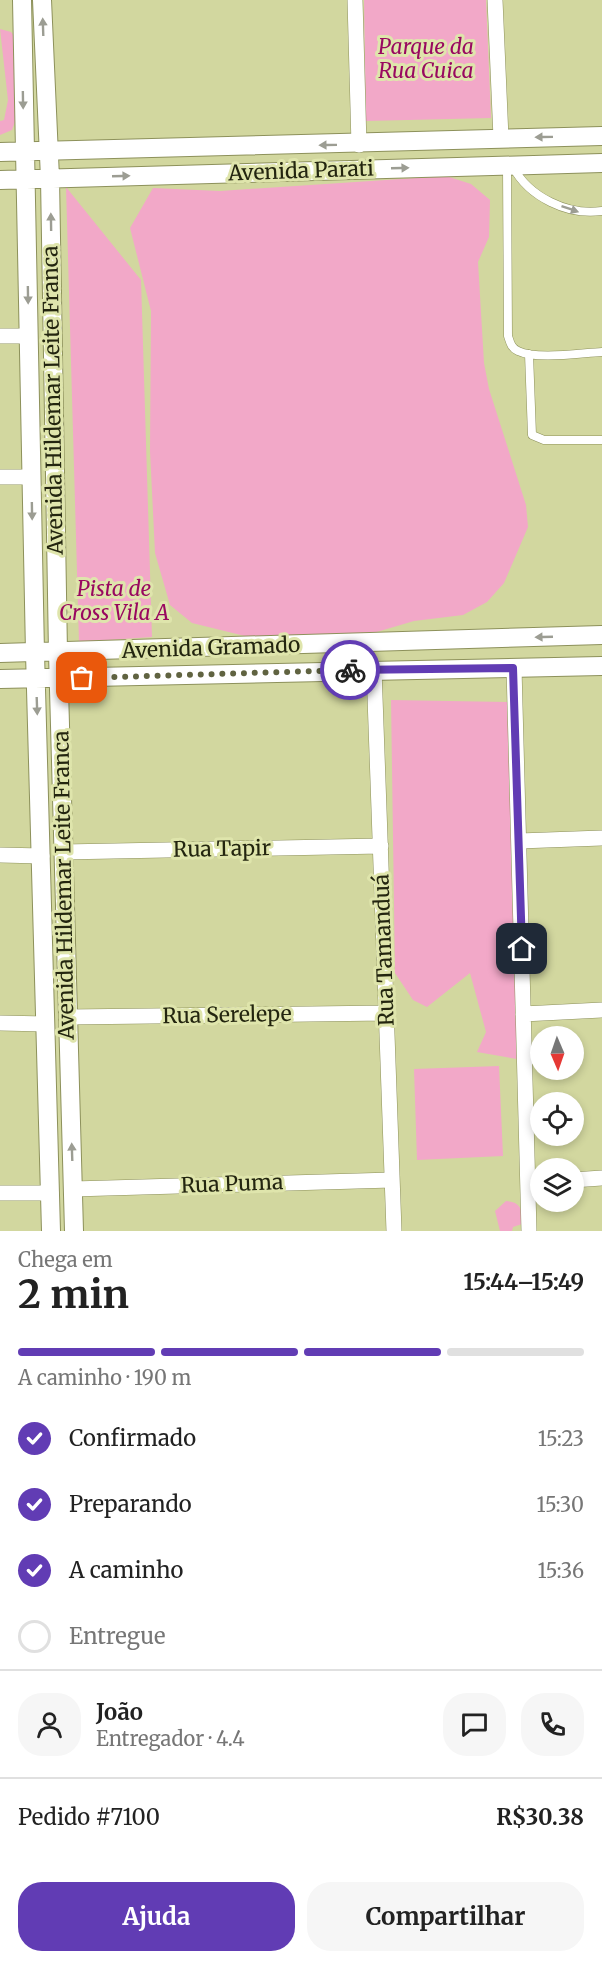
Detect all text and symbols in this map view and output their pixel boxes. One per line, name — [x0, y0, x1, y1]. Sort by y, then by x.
one-way arrow — [39, 17, 48, 36]
park label: Parque da Rua Cuica — [378, 33, 474, 84]
one-way arrow — [18, 91, 28, 110]
one-way arrow — [534, 133, 553, 142]
one-way arrow — [318, 140, 337, 150]
street label: Avenida Parati — [227, 154, 375, 187]
one-way arrow — [391, 163, 410, 172]
one-way arrow — [112, 172, 131, 181]
one-way arrow — [561, 204, 579, 214]
one-way arrow — [46, 212, 55, 231]
street label: Avenida Hildemar Leite Franca — [36, 245, 69, 556]
one-way arrow — [23, 286, 33, 305]
one-way arrow — [28, 502, 37, 521]
park label: Pista de Cross Vila A — [59, 575, 169, 626]
street label: Avenida Gramado — [120, 631, 301, 664]
one-way arrow — [534, 633, 553, 642]
courier — [320, 640, 380, 700]
pin — [56, 652, 107, 703]
icon: bike — [334, 654, 367, 687]
icon: bag — [65, 661, 98, 694]
one-way arrow — [32, 697, 42, 716]
street label: Avenida Hildemar Leite Franca — [47, 730, 80, 1041]
street label: Rua Tapir — [173, 834, 271, 863]
street label: Rua Tamanduá — [367, 873, 400, 1027]
pin — [496, 923, 547, 974]
icon: home — [505, 932, 538, 965]
street label: Rua Serelepe — [162, 1000, 292, 1029]
north arrow — [530, 1026, 584, 1080]
map controls — [530, 1026, 584, 1212]
button: locate — [530, 1092, 584, 1146]
one-way arrow — [67, 1142, 76, 1161]
button: layers — [530, 1158, 584, 1212]
street label: Rua Puma — [180, 1168, 284, 1199]
text: Chega em — [18, 1247, 113, 1272]
text: 15:44–15:49 — [463, 1268, 584, 1296]
text: 2 min — [18, 1270, 129, 1319]
text: A caminho · 190 m — [18, 1365, 191, 1390]
icon: check — [18, 1422, 51, 1455]
text: Confirmado — [69, 1424, 196, 1452]
text: 15:23 — [538, 1426, 584, 1451]
icon: check — [18, 1488, 51, 1521]
text: Preparando — [69, 1490, 192, 1518]
text: 15:30 — [537, 1492, 584, 1517]
icon: check — [18, 1554, 51, 1587]
text: A caminho — [69, 1556, 183, 1584]
text: 15:36 — [537, 1558, 584, 1583]
text: Entregue — [69, 1622, 165, 1650]
button: person — [18, 1693, 81, 1756]
button: chat — [443, 1693, 506, 1756]
button: phone — [521, 1693, 584, 1756]
text: João — [96, 1698, 143, 1726]
text: Entregador · 4.4 — [96, 1726, 245, 1751]
text: Pedido #7100 — [18, 1803, 160, 1831]
text: R$30.38 — [496, 1803, 584, 1831]
button: Ajuda — [18, 1882, 295, 1951]
button: Compartilhar — [307, 1882, 584, 1951]

